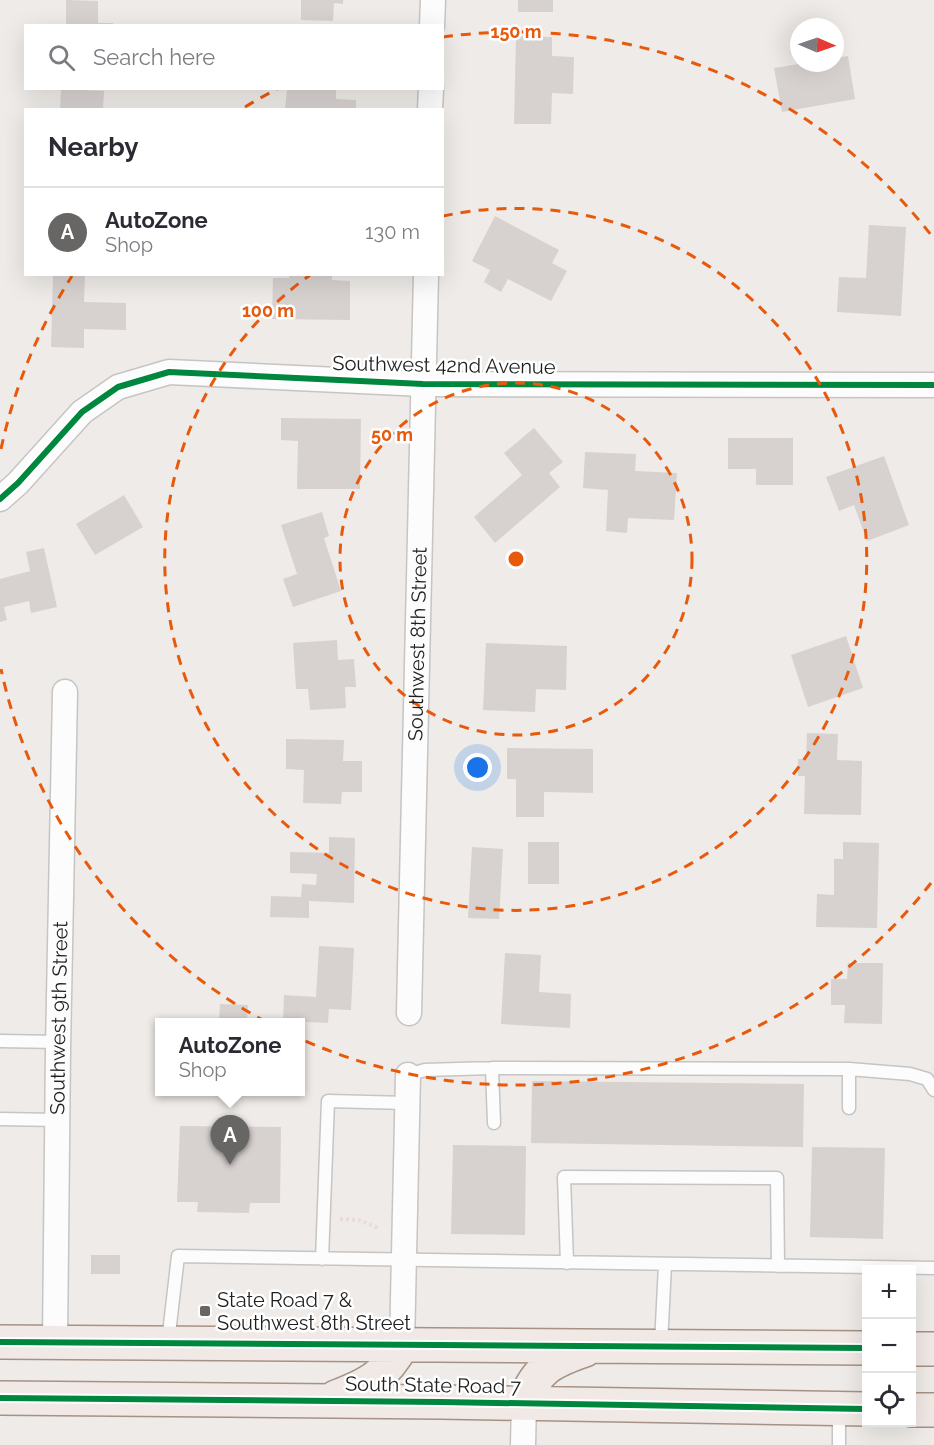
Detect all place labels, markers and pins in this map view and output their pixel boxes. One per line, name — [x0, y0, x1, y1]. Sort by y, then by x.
centre of rings — [506, 549, 526, 569]
pin: A — [210, 1116, 250, 1165]
place label: State Road 7 & Southwest 8th Street — [217, 1288, 411, 1335]
marker: State Road 7 & Southwest 8th Street — [198, 1304, 212, 1318]

